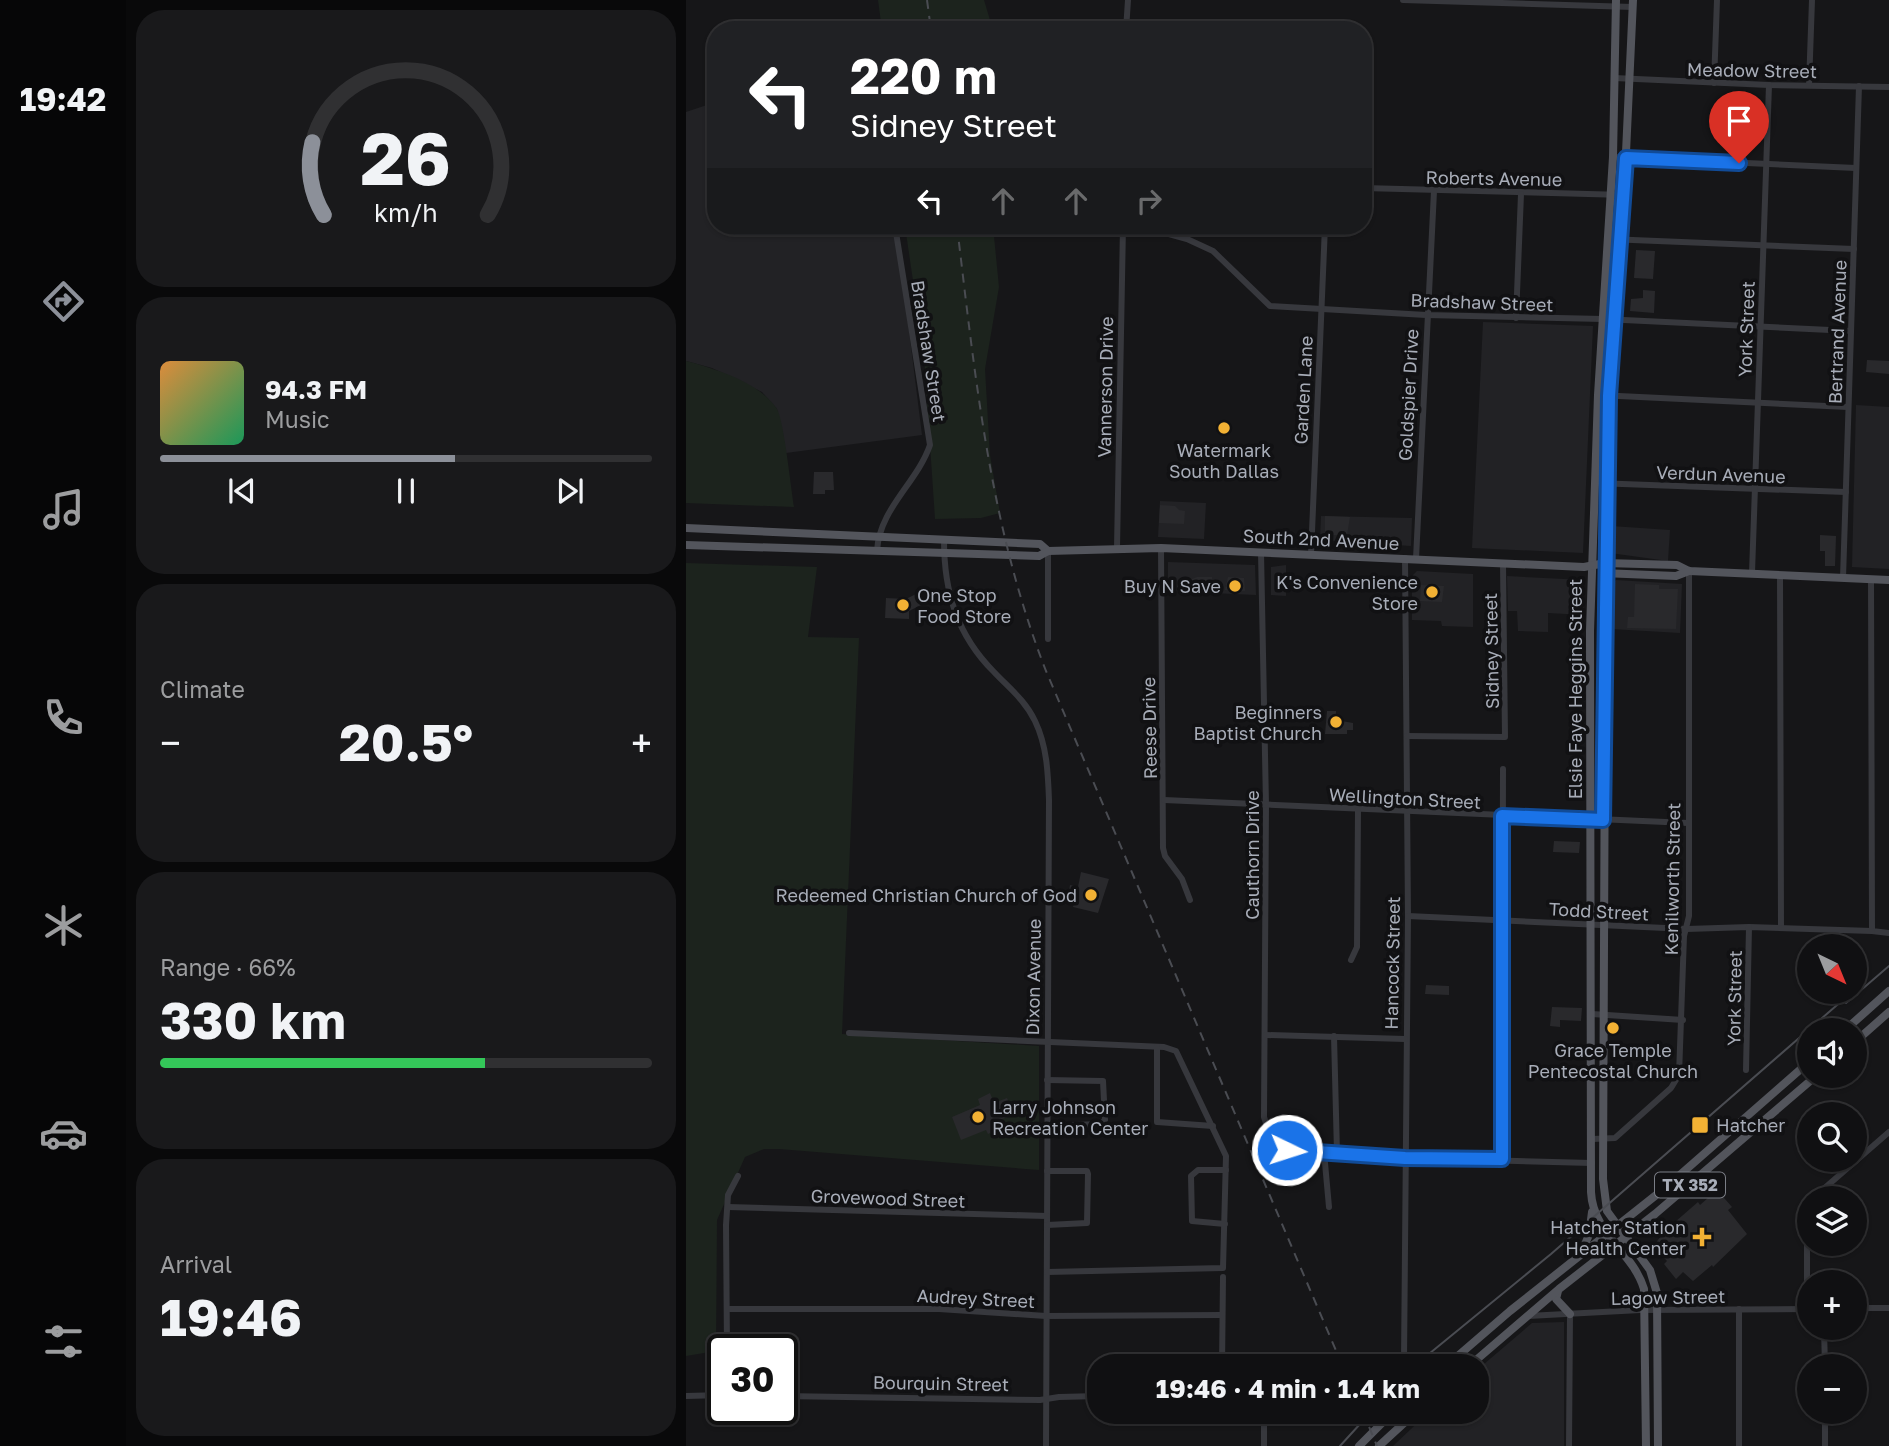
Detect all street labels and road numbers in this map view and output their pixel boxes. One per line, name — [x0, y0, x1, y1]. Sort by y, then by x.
street label: Meadow Street — [1687, 58, 1817, 82]
street label: Roberts Avenue — [1426, 166, 1562, 190]
street label: Bertrand Avenue — [1823, 260, 1851, 404]
street label: Bradshaw Street — [907, 279, 951, 423]
street label: York Street — [1733, 281, 1759, 377]
street label: Bradshaw Street — [1410, 289, 1554, 315]
street label: Vannerson Drive — [1093, 316, 1117, 458]
street label: Goldspier Drive — [1394, 328, 1422, 462]
street label: Garden Lane — [1289, 335, 1317, 445]
street label: Verdun Avenue — [1656, 461, 1786, 487]
street label: South 2nd Avenue — [1242, 524, 1400, 554]
street label: Elsie Faye Heggins Street — [1564, 579, 1586, 799]
street label: Sidney Street — [1479, 593, 1503, 709]
street label: Reese Drive — [1137, 677, 1161, 779]
street label: Wellington Street — [1328, 783, 1482, 813]
street label: Cauthorn Drive — [1241, 790, 1263, 920]
street label: Kenilworth Street — [1660, 803, 1684, 955]
street label: Hancock Street — [1380, 896, 1404, 1030]
street label: Todd Street — [1548, 897, 1650, 925]
street label: Dixon Avenue — [1021, 918, 1045, 1036]
street label: York Street — [1722, 950, 1746, 1046]
road number: TX 352 — [1655, 1172, 1725, 1198]
street label: Grovewood Street — [810, 1184, 966, 1212]
street label: Audrey Street — [916, 1284, 1036, 1312]
street label: Lagow Street — [1610, 1285, 1726, 1309]
street label: Bourquin Street — [873, 1371, 1009, 1395]

